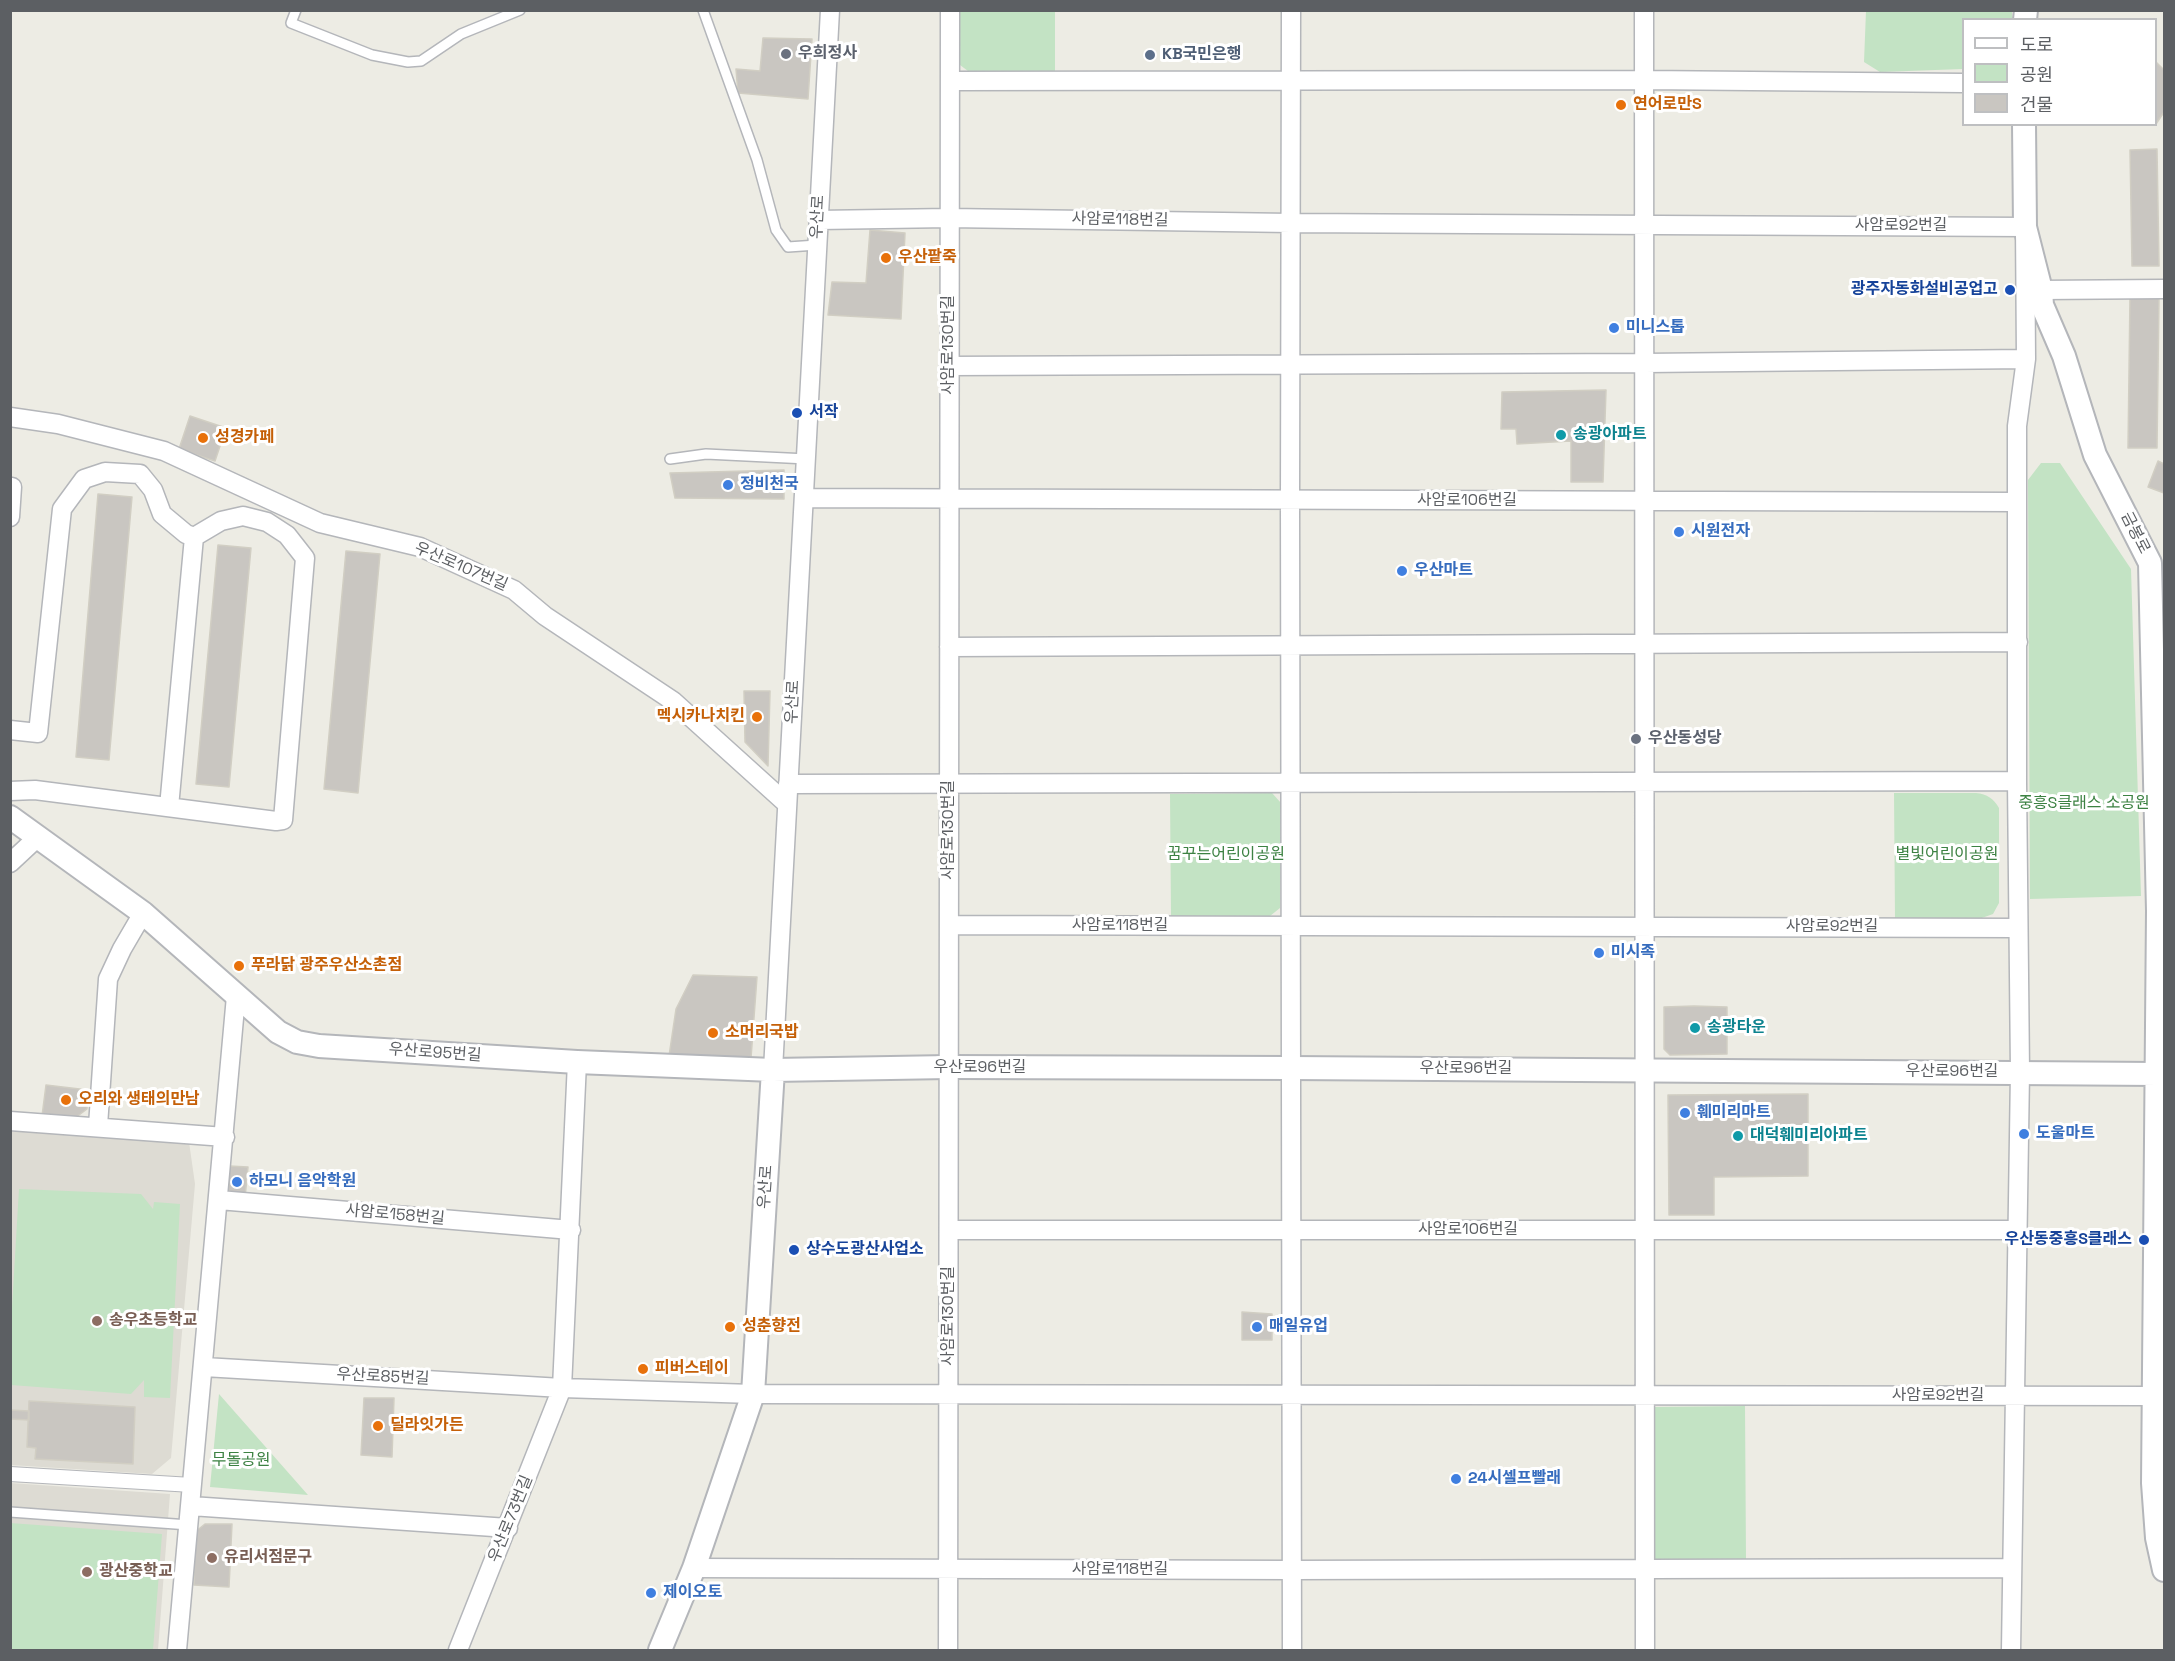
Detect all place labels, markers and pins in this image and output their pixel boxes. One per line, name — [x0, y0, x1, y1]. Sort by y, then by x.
place label: 우희정사 — [798, 44, 857, 64]
place label: KB국민은행 — [1162, 45, 1242, 65]
marker: 우희정사 — [779, 47, 793, 61]
marker: KB국민은행 — [1143, 48, 1157, 62]
place label: 연어로만S — [1633, 95, 1702, 115]
marker: 연어로만S — [1614, 98, 1628, 112]
place label: 우산팥죽 — [898, 248, 957, 268]
marker: 우산팥죽 — [879, 251, 893, 265]
place label: 광주자동화설비공업고 — [1851, 280, 1998, 300]
marker: 광주자동화설비공업고 — [2003, 283, 2017, 297]
place label: 미니스톱 — [1626, 318, 1685, 338]
marker: 미니스톱 — [1607, 321, 1621, 335]
place label: 서작 — [809, 403, 838, 423]
marker: 서작 — [790, 406, 804, 420]
place label: 송광아파트 — [1573, 425, 1647, 445]
place label: 성경카페 — [215, 428, 274, 448]
marker: 송광아파트 — [1554, 428, 1568, 442]
marker: 성경카페 — [196, 431, 210, 445]
place label: 정비천국 — [740, 475, 799, 495]
marker: 정비천국 — [721, 478, 735, 492]
place label: 시원전자 — [1691, 522, 1750, 542]
marker: 시원전자 — [1672, 525, 1686, 539]
place label: 우산마트 — [1414, 561, 1473, 581]
marker: 우산마트 — [1395, 564, 1409, 578]
place label: 멕시카나치킨 — [657, 707, 745, 727]
marker: 멕시카나치킨 — [750, 710, 764, 724]
place label: 우산동성당 — [1648, 729, 1722, 749]
marker: 우산동성당 — [1629, 732, 1643, 746]
place label: 미시족 — [1611, 943, 1655, 963]
marker: 미시족 — [1592, 946, 1606, 960]
place label: 푸라닭 광주우산소촌점 — [251, 956, 402, 976]
marker: 푸라닭 광주우산소촌점 — [232, 959, 246, 973]
place label: 송광타운 — [1707, 1018, 1766, 1038]
marker: 송광타운 — [1688, 1021, 1702, 1035]
place label: 소머리국밥 — [725, 1023, 799, 1043]
marker: 소머리국밥 — [706, 1026, 720, 1040]
place label: 오리와 생태의만남 — [78, 1090, 200, 1110]
marker: 오리와 생태의만남 — [59, 1093, 73, 1107]
place label: 훼미리마트 — [1697, 1103, 1771, 1123]
marker: 훼미리마트 — [1678, 1106, 1692, 1120]
place label: 도울마트 — [2036, 1124, 2095, 1144]
place label: 대덕훼미리아파트 — [1750, 1126, 1868, 1146]
marker: 도울마트 — [2017, 1127, 2031, 1141]
marker: 대덕훼미리아파트 — [1731, 1129, 1745, 1143]
place label: 하모니 음악학원 — [249, 1172, 356, 1192]
marker: 하모니 음악학원 — [230, 1175, 244, 1189]
place label: 우산동중흥S클래스 — [2005, 1230, 2132, 1250]
marker: 우산동중흥S클래스 — [2137, 1233, 2151, 1247]
place label: 상수도광산사업소 — [806, 1240, 924, 1260]
marker: 상수도광산사업소 — [787, 1243, 801, 1257]
place label: 송우초등학교 — [109, 1311, 197, 1331]
marker: 송우초등학교 — [90, 1314, 104, 1328]
place label: 성춘향전 — [742, 1317, 801, 1337]
place label: 매일유업 — [1269, 1317, 1328, 1337]
marker: 성춘향전 — [723, 1320, 737, 1334]
marker: 매일유업 — [1250, 1320, 1264, 1334]
place label: 피버스테이 — [655, 1359, 729, 1379]
marker: 피버스테이 — [636, 1362, 650, 1376]
place label: 딜라잇가든 — [390, 1416, 464, 1436]
marker: 딜라잇가든 — [371, 1419, 385, 1433]
place label: 24시셀프빨래 — [1468, 1469, 1561, 1489]
marker: 24시셀프빨래 — [1449, 1472, 1463, 1486]
place label: 유리서점문구 — [224, 1548, 312, 1568]
marker: 유리서점문구 — [205, 1551, 219, 1565]
place label: 광산중학교 — [99, 1562, 173, 1582]
marker: 광산중학교 — [80, 1565, 94, 1579]
place label: 제이오토 — [663, 1583, 722, 1603]
marker: 제이오토 — [644, 1586, 658, 1600]

